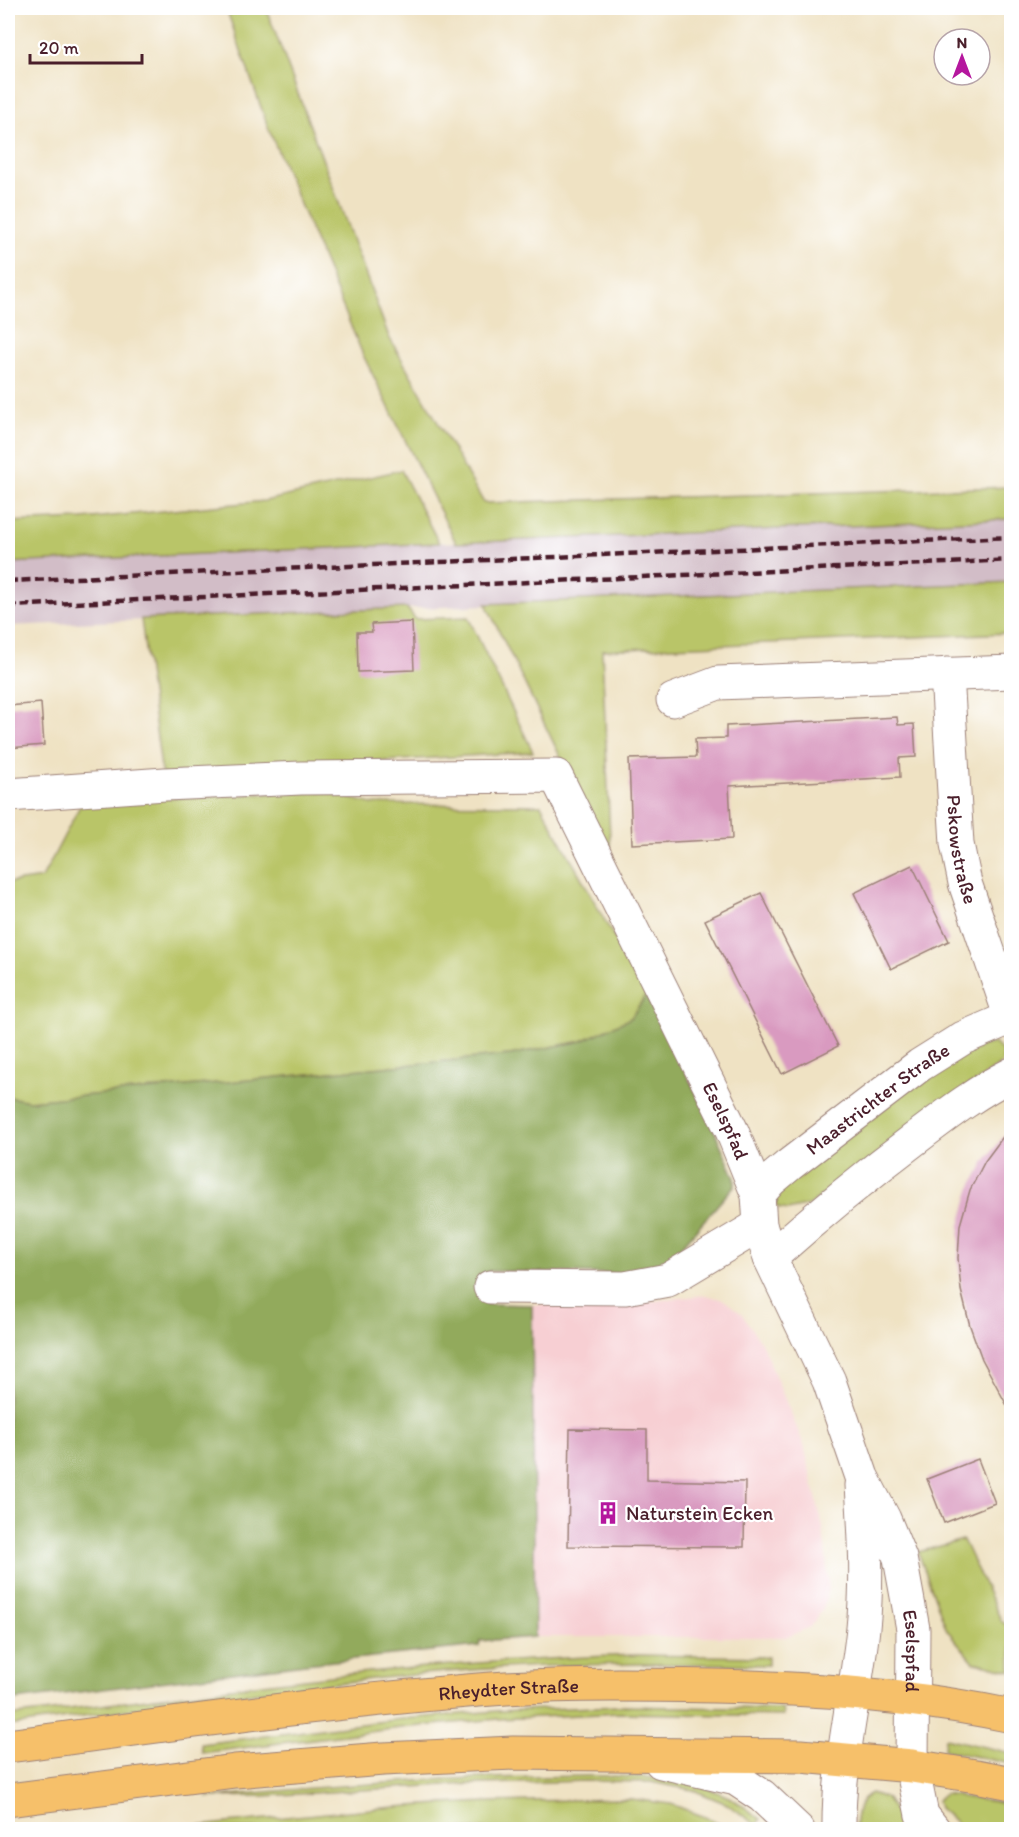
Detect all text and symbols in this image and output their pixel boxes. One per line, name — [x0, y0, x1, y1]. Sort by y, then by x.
scale bar — [30, 27, 142, 65]
north arrow — [932, 27, 992, 87]
text: N — [957, 33, 967, 52]
text: 20 m — [39, 37, 79, 59]
street label: Pskowstraße — [942, 794, 983, 907]
street label: Maastrichter Straße — [801, 1038, 954, 1160]
street label: Eselspfad — [698, 1078, 754, 1163]
building icon: Naturstein Ecken — [595, 1500, 621, 1526]
place label: Naturstein Ecken — [626, 1501, 773, 1525]
street label: Eselspfad — [898, 1608, 925, 1693]
street label: Rheydter Straße — [437, 1673, 579, 1705]

